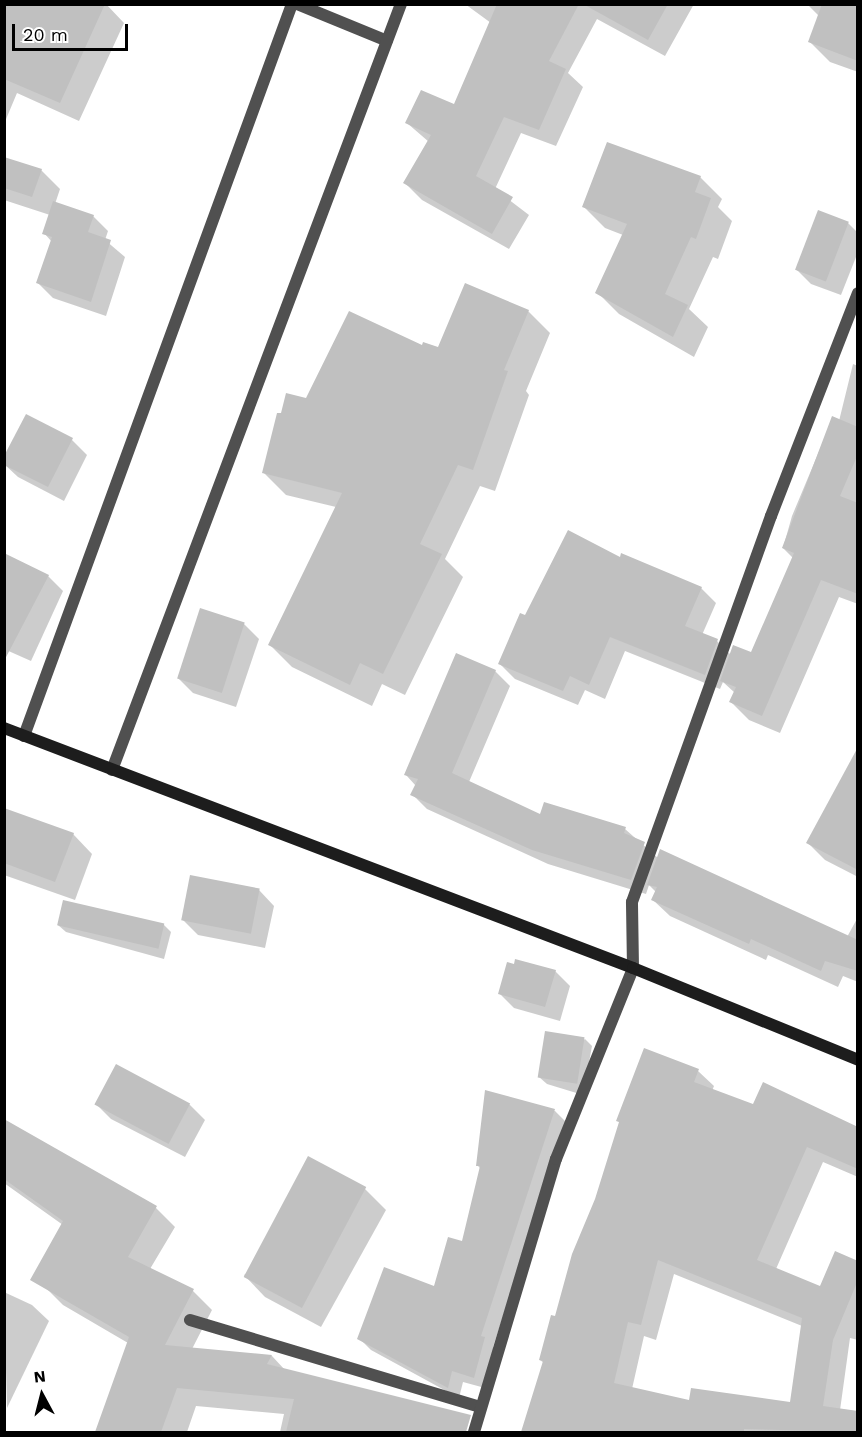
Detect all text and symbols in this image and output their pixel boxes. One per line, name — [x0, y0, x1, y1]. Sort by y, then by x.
scale bar — [15, 12, 130, 50]
text: 20 m — [23, 24, 68, 45]
north arrow — [12, 1365, 72, 1425]
text: N — [33, 1366, 47, 1387]

